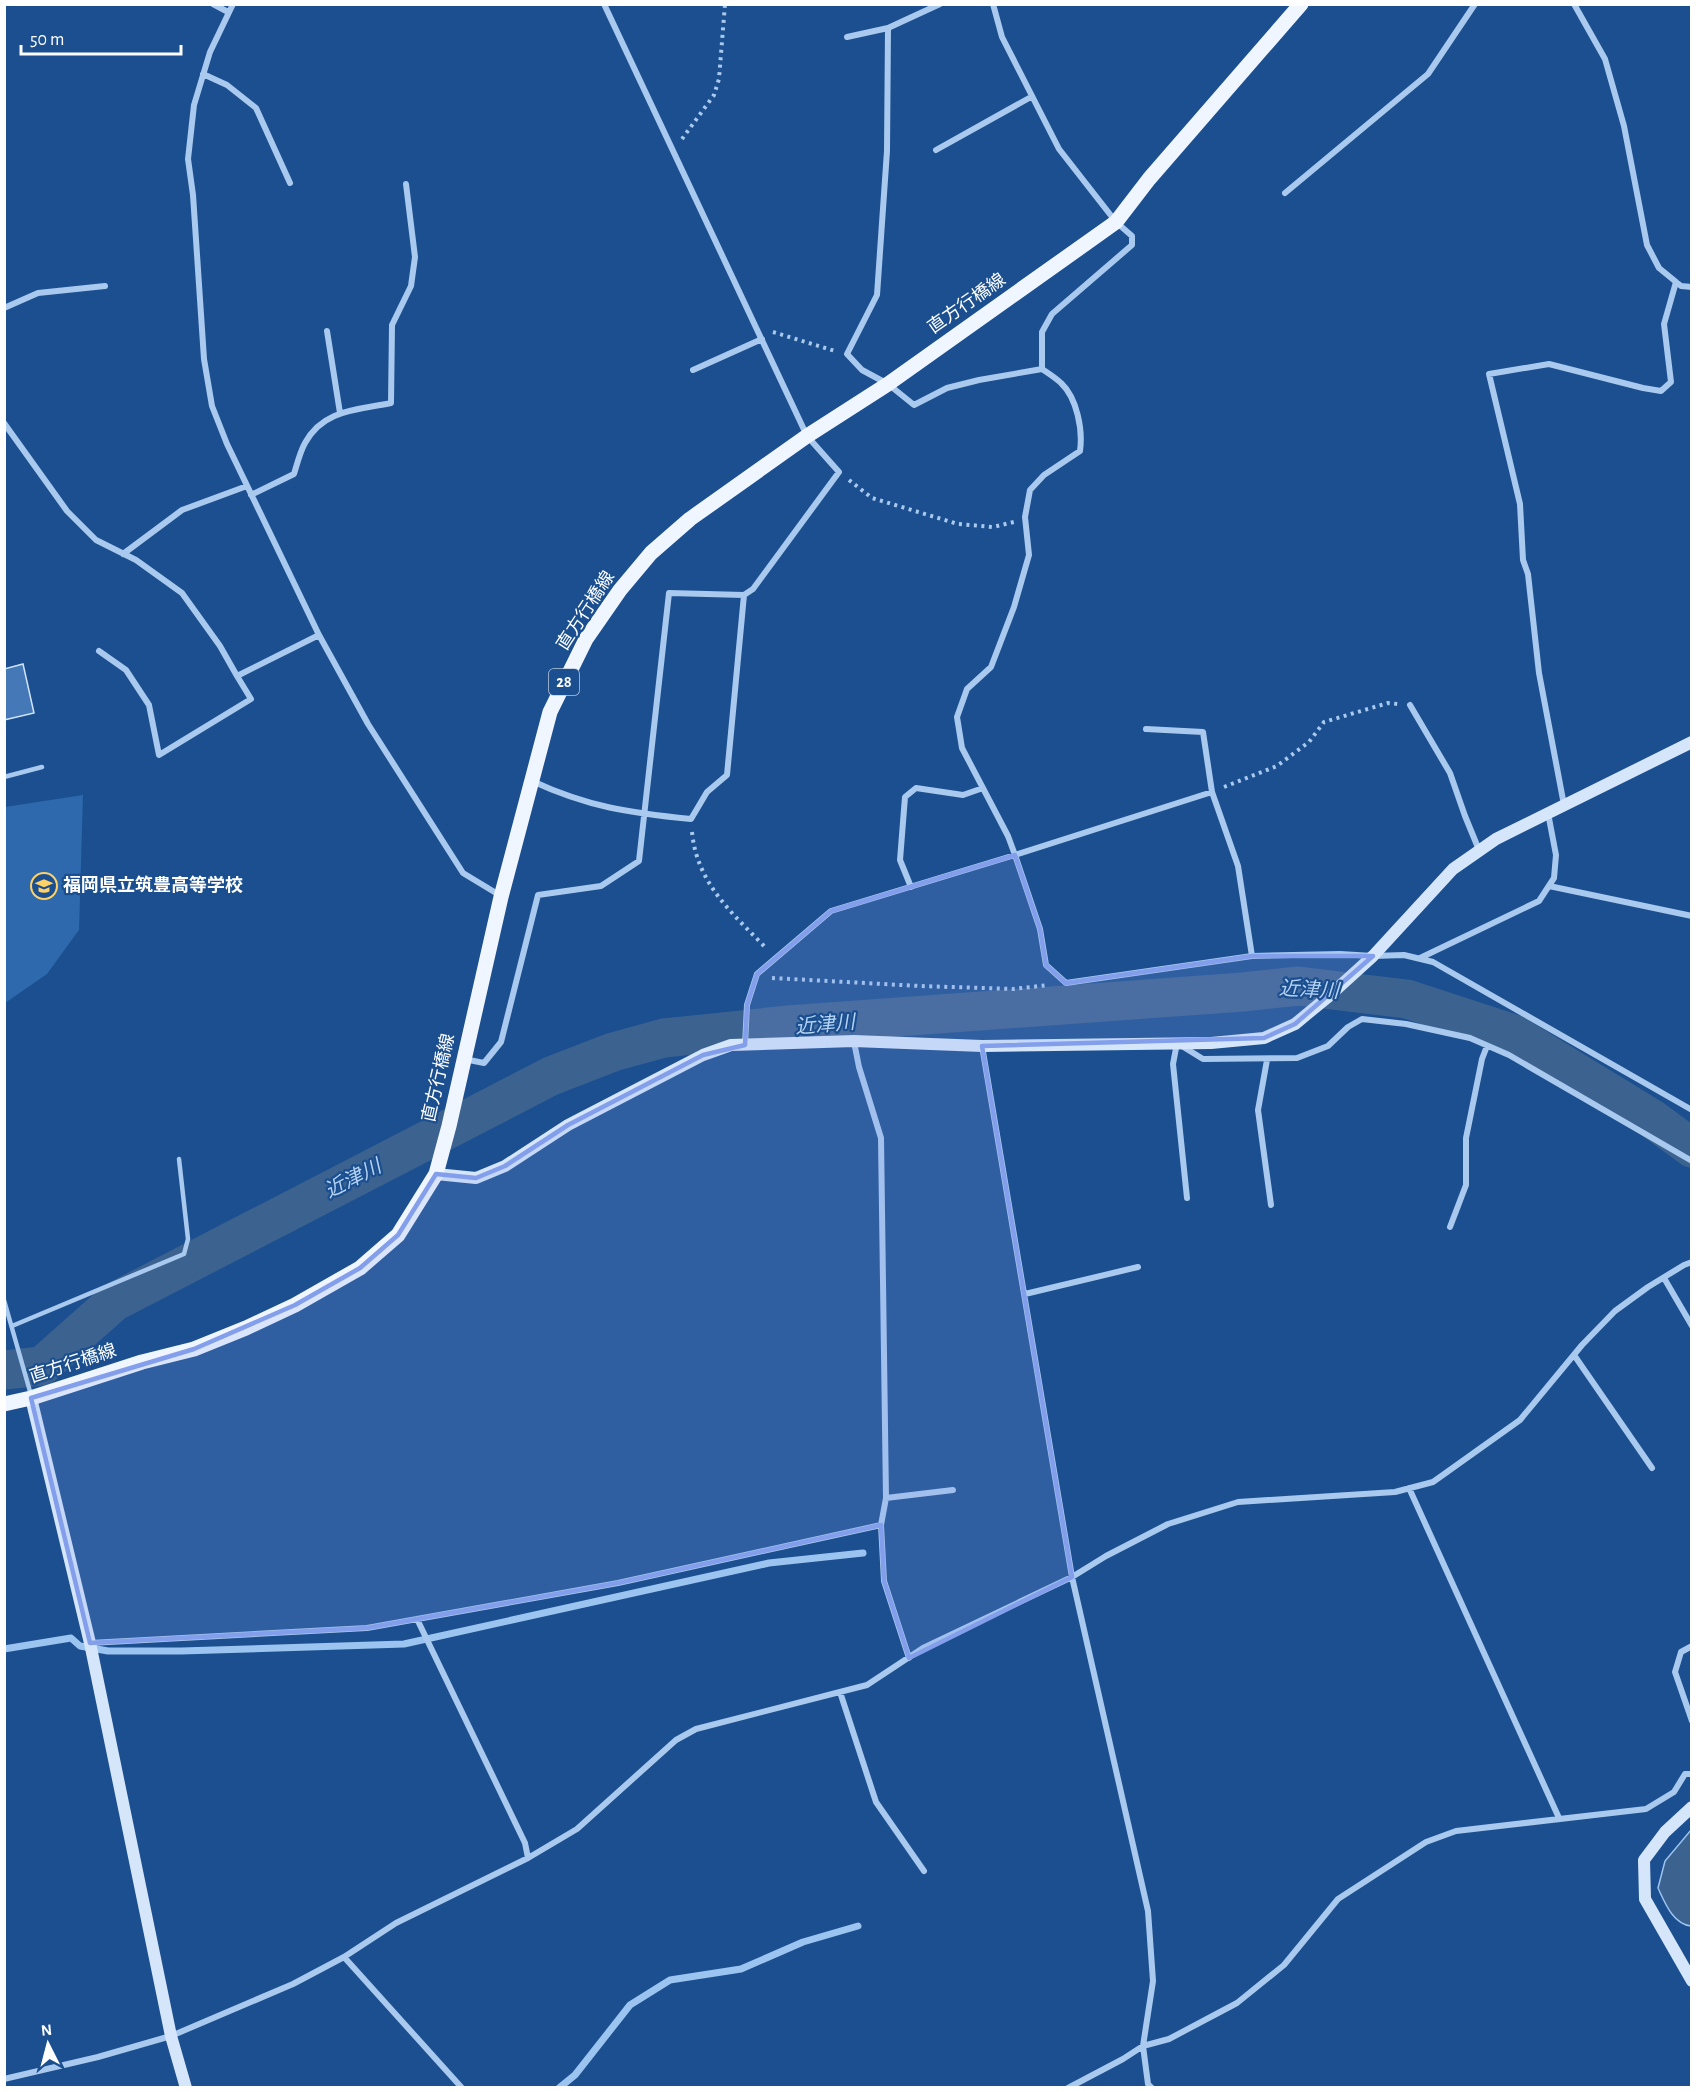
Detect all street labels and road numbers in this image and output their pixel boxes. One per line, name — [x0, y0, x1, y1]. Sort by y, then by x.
street label: 直方行橋線 — [924, 269, 1009, 337]
street label: 直方行橋線 — [552, 567, 618, 654]
road number: 28 — [549, 669, 579, 695]
street label: 直方行橋線 — [418, 1032, 458, 1124]
street label: 直方行橋線 — [27, 1340, 119, 1386]

